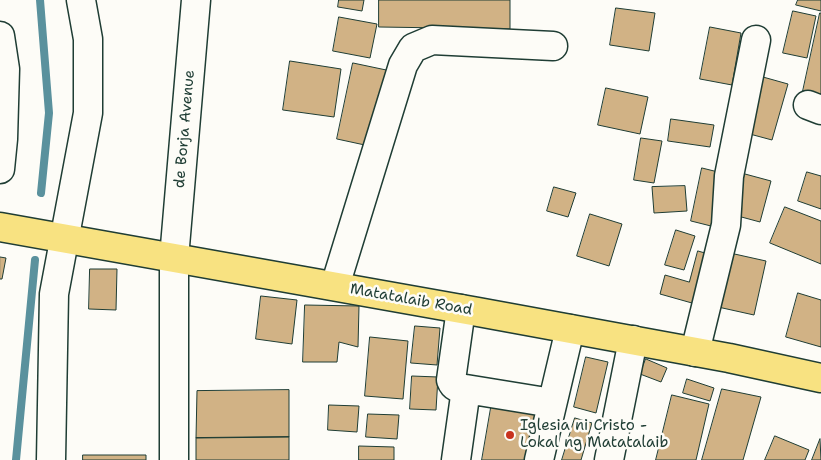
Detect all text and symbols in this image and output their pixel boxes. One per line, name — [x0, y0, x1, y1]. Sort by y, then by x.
street label: de Borja Avenue — [171, 69, 199, 189]
street label: Matatalaib Road — [348, 280, 474, 320]
place label: Iglesia ni Cristo - Lokal ng Matatalaib — [520, 417, 668, 452]
marker: Iglesia ni Cristo - Lokal ng Matatalaib — [504, 429, 516, 441]

